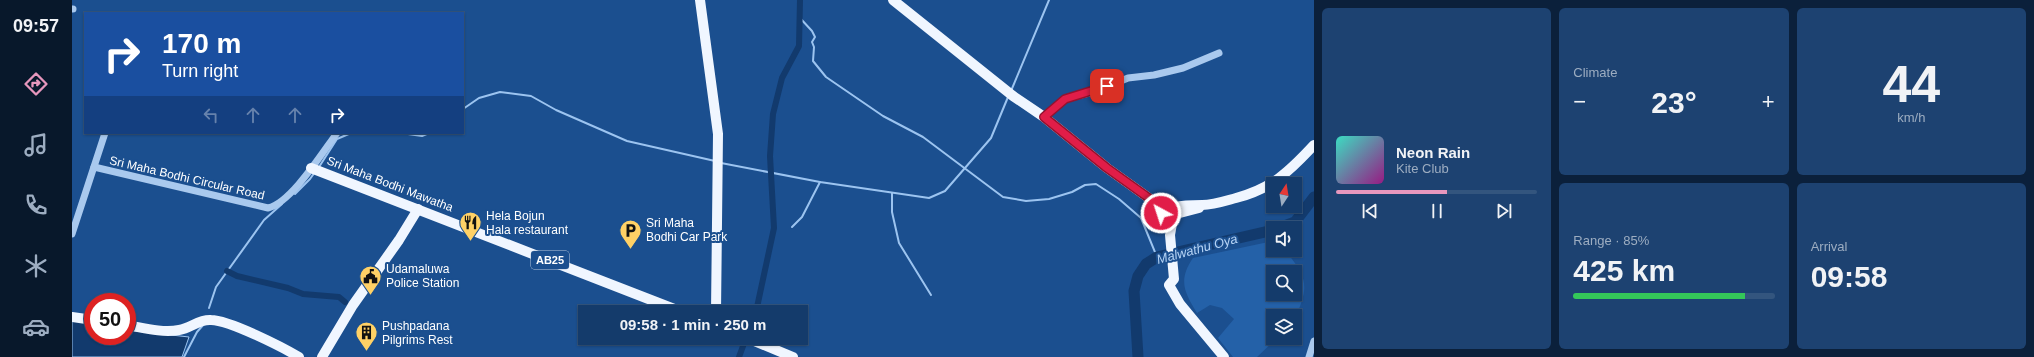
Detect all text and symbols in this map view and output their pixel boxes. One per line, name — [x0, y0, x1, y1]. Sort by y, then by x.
text: 09:57 — [13, 16, 59, 36]
icon: right — [96, 28, 148, 80]
text: 170 m — [162, 28, 241, 59]
text: 44 — [1882, 55, 1940, 113]
text: Turn right — [162, 61, 238, 81]
text: Climate — [1573, 65, 1617, 80]
pin — [1090, 69, 1124, 103]
icon: directions — [22, 70, 50, 98]
icon: arrive — [1096, 75, 1118, 97]
text: 23° — [1651, 86, 1697, 119]
text: − — [1573, 89, 1586, 114]
text: + — [1762, 89, 1775, 114]
icon: left — [200, 104, 222, 126]
icon: ahead — [242, 104, 264, 126]
icon: ahead — [284, 104, 306, 126]
icon: right — [326, 104, 348, 126]
text: km/h — [1897, 110, 1925, 125]
icon: music — [22, 131, 50, 159]
text: Neon Rain — [1396, 144, 1470, 161]
street label: Sri Maha Bodhi Circular Road — [108, 153, 266, 203]
street label: Sri Maha Bodhi Mawatha — [325, 153, 455, 215]
text: Kite Club — [1396, 161, 1449, 176]
north arrow — [1266, 177, 1302, 213]
map controls — [1266, 177, 1302, 345]
icon: phone — [22, 191, 50, 219]
position arrow — [1140, 192, 1182, 234]
icon: previous — [1359, 200, 1381, 222]
icon: pause — [1426, 200, 1448, 222]
icon: next — [1493, 200, 1515, 222]
place label: Hela Bojun Hala restaurant — [486, 209, 569, 237]
restaurant icon: Hela Bojun Hala restaurant — [458, 210, 484, 243]
place label: Sri Maha Bodhi Car Park — [646, 216, 728, 244]
parking icon: Sri Maha Bodhi Car Park — [617, 217, 643, 250]
button: sound — [1266, 221, 1302, 257]
water label: Malwathu Oya — [1155, 231, 1239, 267]
text: Range · 85% — [1573, 233, 1649, 248]
text: Arrival — [1811, 239, 1848, 254]
road number: AB25 — [531, 251, 569, 269]
icon: climate — [22, 252, 50, 280]
text: 425 km — [1573, 254, 1675, 287]
text: 09:58 — [1811, 260, 1887, 293]
place label: Udamaluwa Police Station — [386, 262, 459, 290]
public building icon: Udamaluwa Police Station — [357, 263, 383, 296]
button: search — [1266, 265, 1302, 301]
speed limit sign: 50 — [84, 293, 136, 345]
button: layers — [1266, 309, 1302, 345]
icon: car — [22, 313, 50, 341]
text: 09:58 · 1 min · 250 m — [620, 316, 766, 333]
place label: Pushpadana Pilgrims Rest — [382, 319, 453, 347]
building icon: Pushpadana Pilgrims Rest — [353, 320, 379, 353]

